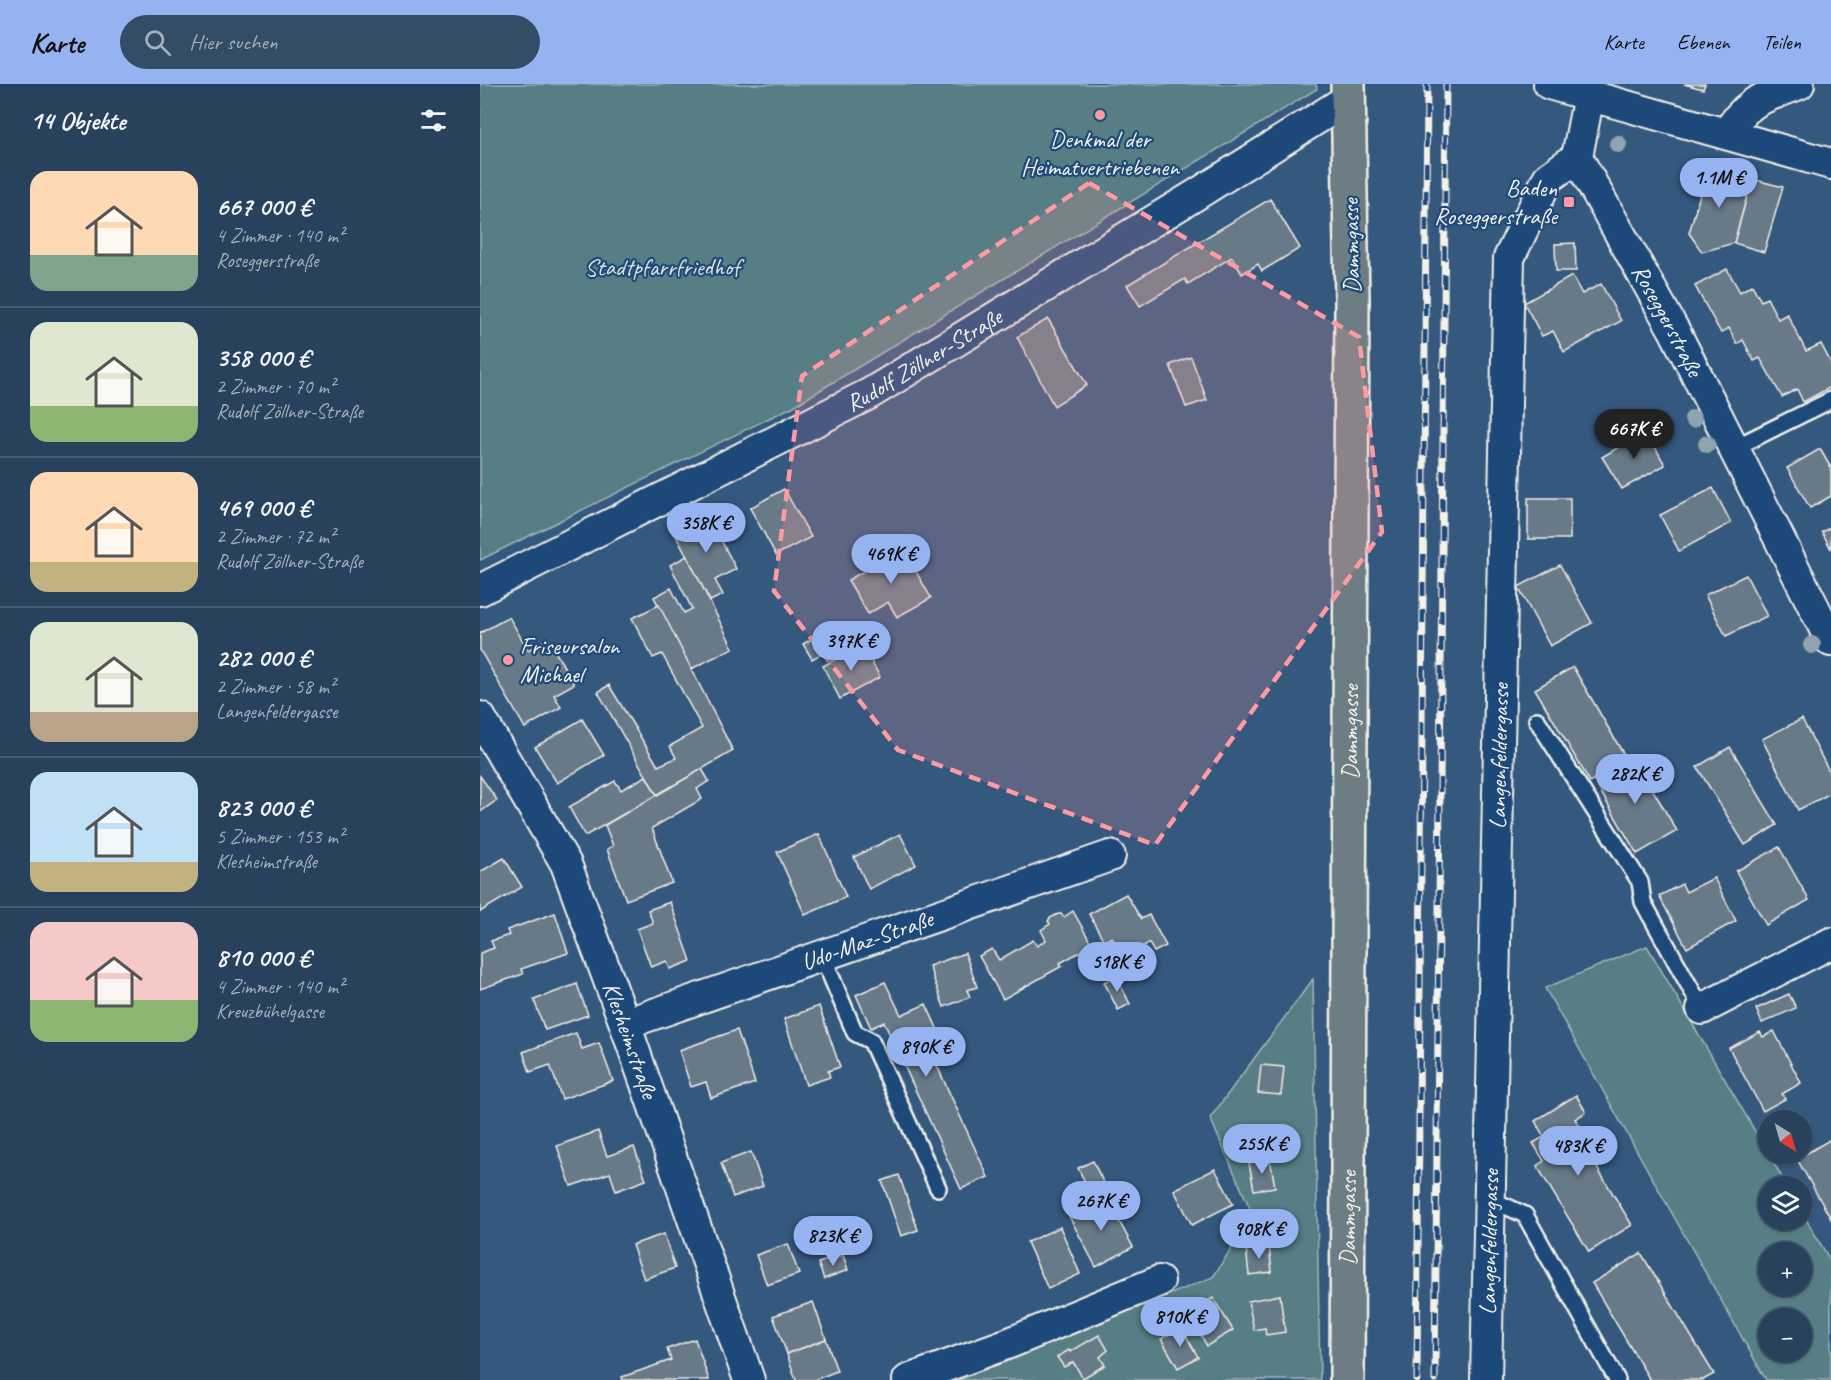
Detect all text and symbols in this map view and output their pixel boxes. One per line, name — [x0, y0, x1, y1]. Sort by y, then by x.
search box — [120, 15, 540, 69]
text: Karte — [30, 25, 84, 60]
icon: search — [141, 26, 174, 59]
text: Hier suchen — [189, 28, 278, 56]
text: Karte — [1604, 29, 1644, 55]
text: Ebenen — [1677, 29, 1730, 55]
text: Teilen — [1763, 29, 1801, 55]
text: 14 Objekte — [30, 104, 126, 137]
icon: filters — [417, 104, 450, 137]
marker: Denkmal der Heimatvertriebenen — [1093, 108, 1107, 122]
place label: Denkmal der Heimatvertriebenen — [1021, 124, 1180, 182]
pin: 1.1M € — [1670, 158, 1768, 209]
text: 1.1M € — [1694, 165, 1744, 190]
place label: Baden Roseggerstraße — [1434, 173, 1559, 231]
text: 667 000 € — [216, 190, 311, 223]
icon: home — [78, 195, 150, 267]
marker: Baden Roseggerstraße — [1562, 195, 1576, 209]
street label: Dammgasse — [1335, 196, 1367, 294]
text: 4 Zimmer · 140 m² — [216, 223, 344, 248]
text: Roseggerstraße — [216, 248, 319, 273]
park label: Stadtpfarrfriedhof — [585, 252, 745, 282]
street label: Roseggerstraße — [1625, 259, 1711, 383]
street label: Rudolf Zöllner-Straße — [841, 301, 1009, 418]
text: 358 000 € — [216, 341, 310, 374]
icon: home — [78, 346, 150, 418]
text: 2 Zimmer · 70 m² — [216, 374, 335, 399]
text: Rudolf Zöllner-Straße — [216, 399, 363, 424]
pin: 667K € — [1585, 409, 1683, 460]
text: 667K € — [1608, 416, 1660, 441]
text: 469 000 € — [216, 491, 311, 524]
icon: home — [78, 496, 150, 568]
pin: 358K € — [657, 503, 755, 554]
text: 358K € — [681, 510, 731, 535]
text: 2 Zimmer · 72 m² — [216, 524, 335, 549]
pin: 469K € — [842, 534, 940, 585]
text: 469K € — [865, 541, 917, 566]
text: Rudolf Zöllner-Straße — [216, 549, 363, 574]
pin: 397K € — [802, 621, 900, 672]
text: 397K € — [826, 628, 876, 653]
place label: Friseursalon Michael — [520, 631, 621, 689]
text: 282 000 € — [216, 641, 310, 674]
icon: home — [78, 646, 150, 718]
marker: Friseursalon Michael — [501, 653, 515, 667]
text: 2 Zimmer · 58 m² — [216, 674, 335, 699]
street label: Langenfeldergasse — [1482, 681, 1515, 829]
street label: Dammgasse — [1335, 682, 1365, 780]
text: Langenfeldergasse — [216, 699, 337, 724]
pin: 282K € — [1586, 754, 1684, 805]
text: 282K € — [1610, 761, 1661, 786]
text: 823 000 € — [216, 791, 310, 824]
icon: home — [78, 796, 150, 868]
text: 5 Zimmer · 153 m² — [216, 824, 344, 849]
text: Klesheimstraße — [216, 849, 317, 874]
street label: Udo-Maz-Straße — [797, 903, 939, 977]
text: 810 000 € — [216, 941, 310, 974]
pin: 518K € — [1068, 942, 1166, 993]
icon: home — [78, 946, 150, 1018]
text: 518K € — [1092, 949, 1142, 974]
text: 4 Zimmer · 140 m² — [216, 974, 344, 999]
street label: Klesheimstraße — [596, 978, 666, 1105]
text: Kreuzbühelgasse — [216, 999, 324, 1024]
pin: 890K € — [877, 1027, 975, 1078]
text: 890K € — [901, 1034, 951, 1059]
north arrow — [1758, 1110, 1812, 1164]
map controls — [1758, 1110, 1812, 1362]
pin: 255K € — [1213, 1124, 1311, 1175]
pin: 483K € — [1529, 1126, 1627, 1177]
text: 255K € — [1237, 1131, 1287, 1156]
text: 483K € — [1553, 1133, 1604, 1158]
street label: Langenfeldergasse — [1472, 1167, 1505, 1315]
street label: Dammgasse — [1333, 1168, 1363, 1266]
button: layers — [1758, 1176, 1812, 1230]
pin: 267K € — [1052, 1181, 1150, 1232]
text: 267K € — [1075, 1188, 1127, 1213]
pin: 908K € — [1210, 1209, 1308, 1260]
pin: 823K € — [784, 1216, 882, 1267]
text: 908K € — [1234, 1216, 1284, 1241]
text: 823K € — [808, 1223, 859, 1248]
button: + — [1758, 1242, 1812, 1296]
pin: 810K € — [1131, 1297, 1229, 1348]
text: 810K € — [1155, 1304, 1206, 1329]
button: − — [1758, 1308, 1812, 1362]

